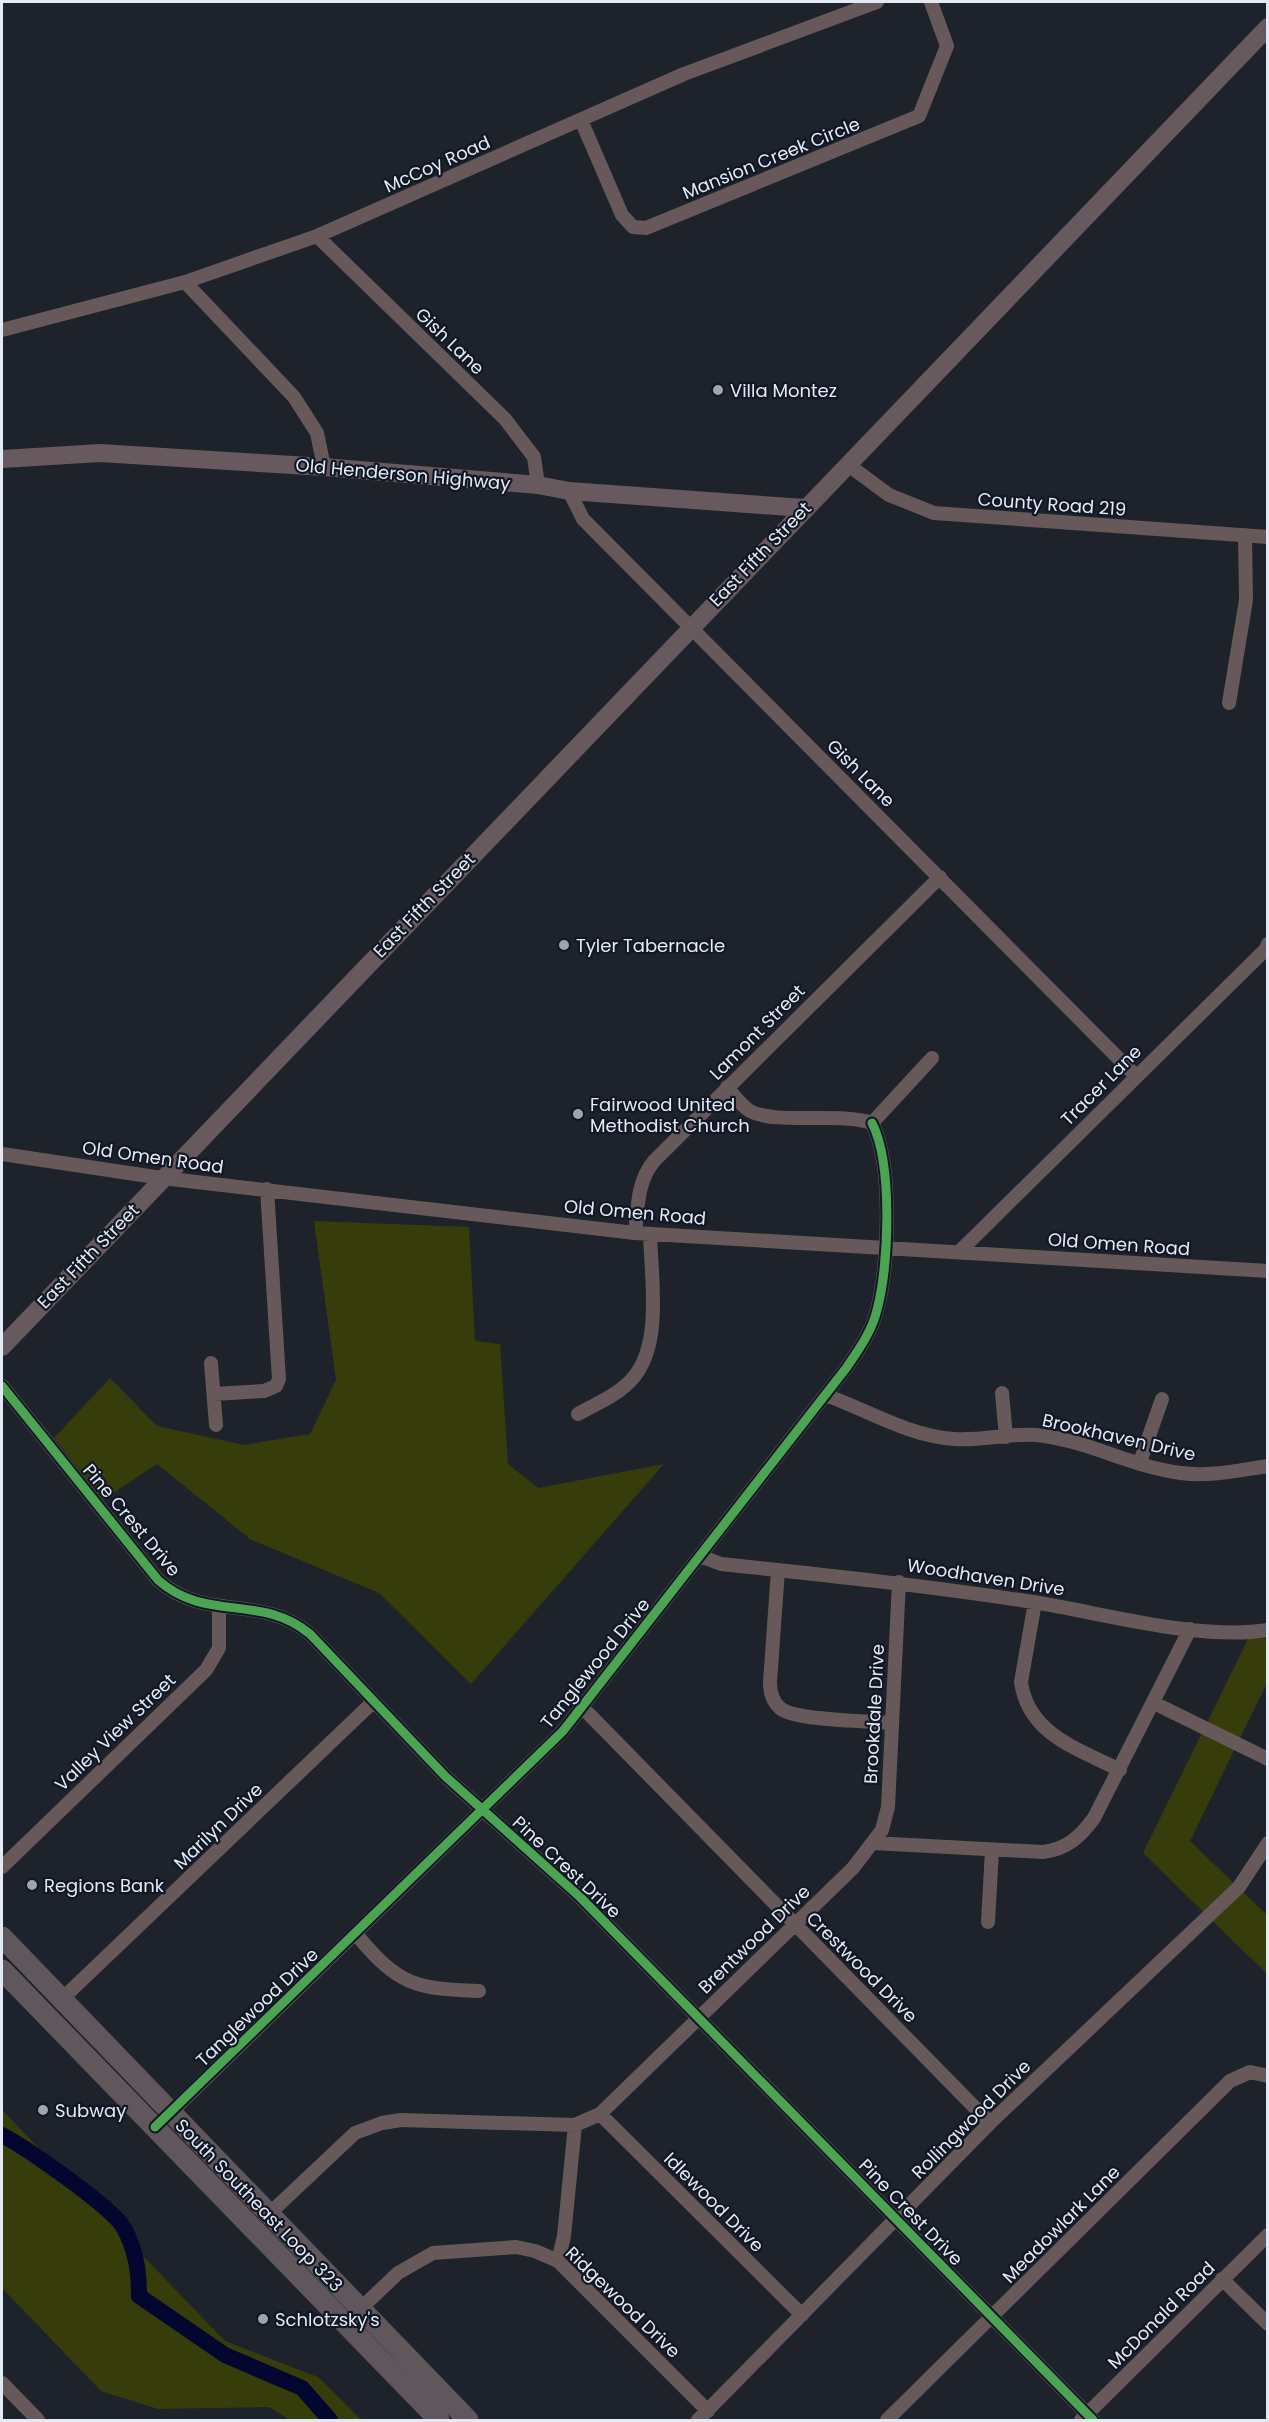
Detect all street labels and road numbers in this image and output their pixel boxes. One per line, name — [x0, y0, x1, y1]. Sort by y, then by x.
street label: Mansion Creek Circle — [679, 111, 863, 205]
street label: McCoy Road — [380, 129, 494, 199]
street label: Gish Lane — [410, 302, 490, 380]
street label: Old Henderson Highway — [295, 452, 511, 496]
street label: County Road 219 — [977, 486, 1127, 522]
street label: East Fifth Street — [703, 496, 817, 612]
street label: Gish Lane — [821, 733, 901, 813]
street label: East Fifth Street — [367, 847, 481, 963]
street label: Lamont Street — [704, 979, 810, 1085]
street label: Tracer Lane — [1055, 1039, 1147, 1131]
street label: Old Omen Road — [81, 1135, 225, 1179]
street label: Old Omen Road — [563, 1193, 707, 1231]
street label: East Fifth Street — [31, 1198, 145, 1314]
street label: Old Omen Road — [1047, 1227, 1191, 1261]
street label: Brookhaven Drive — [1040, 1407, 1198, 1467]
street label: Pine Crest Drive — [77, 1458, 187, 1582]
street label: Woodhaven Drive — [905, 1552, 1067, 1602]
street label: Tanglewood Drive — [535, 1593, 655, 1733]
street label: Brookdale Drive — [858, 1643, 890, 1785]
street label: Valley View Street — [49, 1668, 181, 1796]
street label: Marilyn Drive — [168, 1777, 268, 1875]
street label: Pine Crest Drive — [507, 1810, 627, 1924]
street label: Brentwood Drive — [692, 1879, 816, 1999]
street label: Crestwood Drive — [801, 1906, 923, 2028]
street label: Tanglewood Drive — [190, 1942, 324, 2072]
street label: Rollingwood Drive — [906, 2054, 1036, 2184]
street label: South Southeast Loop 323 — [170, 2113, 348, 2297]
street label: Idlewood Drive — [658, 2146, 770, 2258]
street label: Pine Crest Drive — [853, 2153, 969, 2271]
street label: Meadowlark Lane — [997, 2160, 1125, 2288]
street label: Ridgewood Drive — [560, 2241, 686, 2363]
street label: McDonald Road — [1102, 2256, 1220, 2374]

